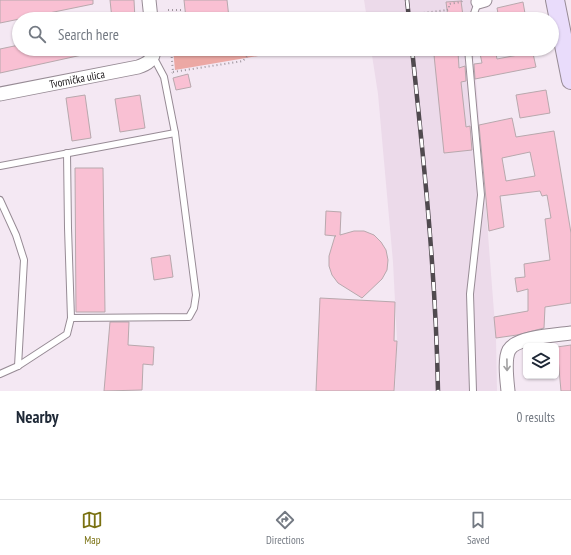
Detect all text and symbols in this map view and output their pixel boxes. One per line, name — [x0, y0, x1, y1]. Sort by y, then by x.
search box — [12, 12, 559, 56]
icon: search — [26, 23, 48, 45]
text: Search here — [58, 25, 119, 44]
street label: Tvornička ulica — [48, 67, 106, 91]
map controls — [523, 343, 559, 379]
button: layers — [523, 343, 559, 379]
one-way arrow — [503, 358, 511, 371]
text: Nearby — [16, 406, 59, 428]
text: 0 results — [516, 409, 555, 426]
tab: Map — [81, 509, 103, 547]
tab: Directions — [266, 509, 304, 547]
tab: Saved — [467, 509, 490, 547]

